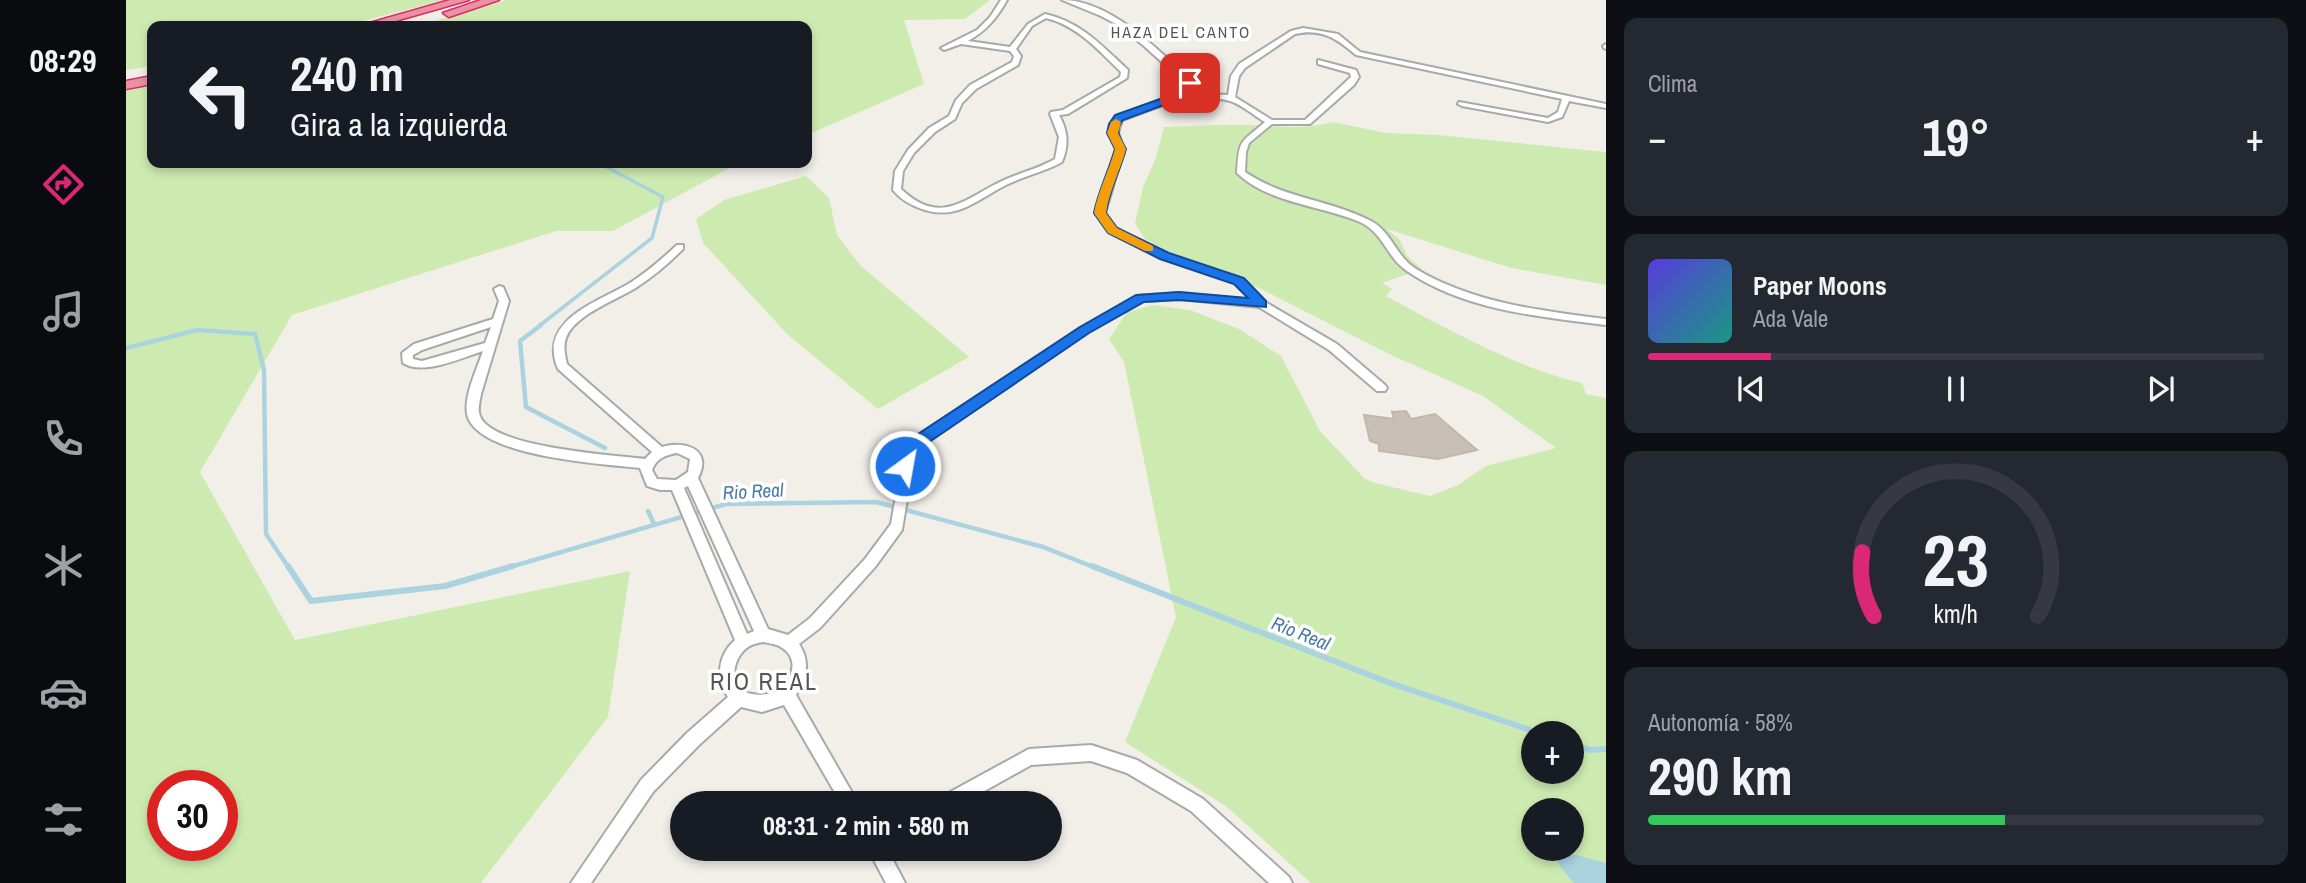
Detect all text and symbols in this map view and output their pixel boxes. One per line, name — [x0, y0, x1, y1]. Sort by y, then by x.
district label: HAZA DEL CANTO — [1111, 21, 1251, 43]
text: 08:29 — [29, 39, 97, 82]
text: 240 m — [290, 40, 404, 106]
icon: left — [175, 49, 266, 140]
pin — [1160, 53, 1220, 113]
icon: arrive — [1171, 64, 1209, 102]
text: Clima — [1648, 68, 1697, 99]
text: 19° — [1922, 102, 1990, 172]
text: Gira a la izquierda — [290, 103, 507, 146]
text: − — [1648, 112, 1666, 163]
text: + — [2246, 112, 2264, 163]
icon: directions — [39, 160, 88, 209]
text: Paper Moons — [1753, 268, 1887, 303]
icon: music — [39, 287, 88, 336]
text: Ada Vale — [1753, 303, 1828, 334]
icon: previous — [1732, 370, 1770, 408]
icon: pause — [1937, 370, 1975, 408]
icon: next — [2142, 370, 2180, 408]
icon: phone — [39, 414, 88, 463]
position arrow — [868, 429, 942, 503]
water label: Rio Real — [722, 476, 784, 506]
text: 23 — [1923, 511, 1989, 609]
icon: climate — [39, 541, 88, 590]
text: km/h — [1934, 596, 1978, 630]
water label: Rio Real — [1268, 610, 1334, 657]
district label: RIO REAL — [710, 665, 818, 697]
icon: car — [39, 668, 88, 717]
text: Autonomía · 58% — [1648, 707, 1793, 738]
map controls — [1521, 721, 1584, 861]
button: + — [1521, 721, 1584, 784]
text: 290 km — [1648, 741, 1793, 811]
speed limit sign: 30 — [147, 770, 238, 861]
icon: filters — [39, 795, 88, 844]
button: − — [1521, 798, 1584, 861]
text: 08:31 · 2 min · 580 m — [763, 808, 969, 843]

